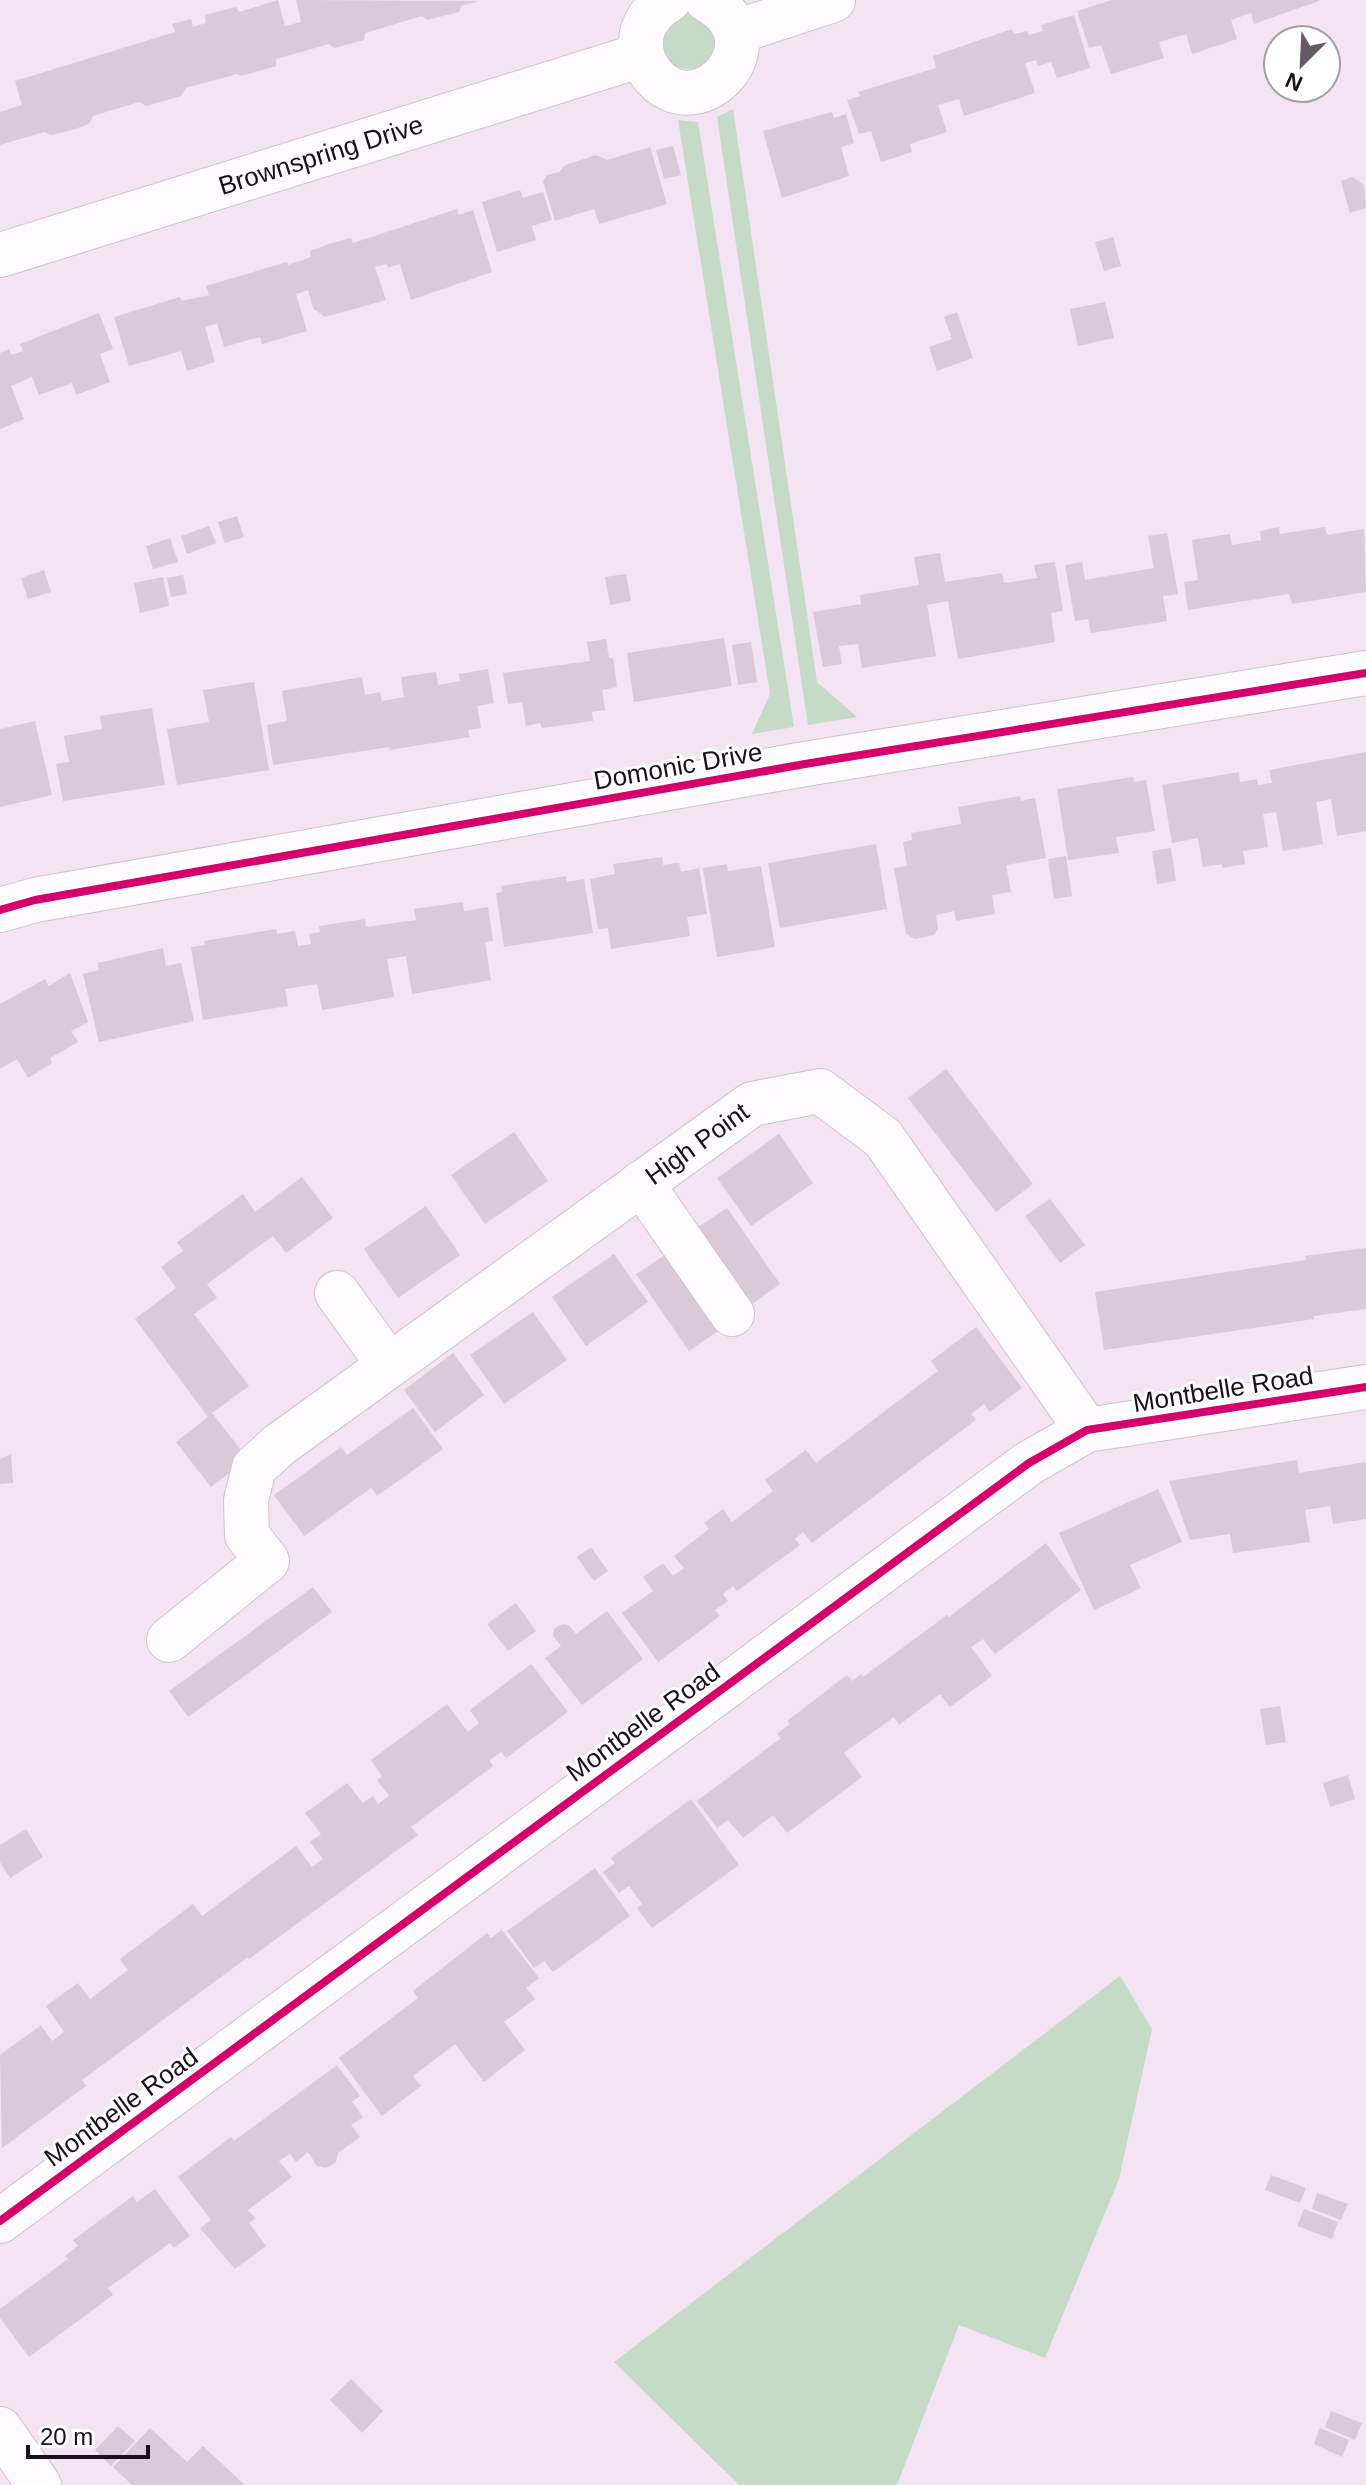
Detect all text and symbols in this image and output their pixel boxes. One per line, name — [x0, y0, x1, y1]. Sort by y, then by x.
north arrow — [1262, 24, 1342, 104]
text: N — [1282, 67, 1306, 96]
street label: Brownspring Drive — [215, 109, 427, 201]
street label: Domonic Drive — [591, 736, 765, 796]
street label: High Point — [640, 1096, 755, 1191]
street label: Montbelle Road — [1131, 1360, 1315, 1418]
street label: Montbelle Road — [561, 1656, 725, 1788]
street label: Montbelle Road — [39, 2041, 203, 2173]
scale bar — [28, 2409, 148, 2459]
text: 20 m — [40, 2423, 93, 2450]

